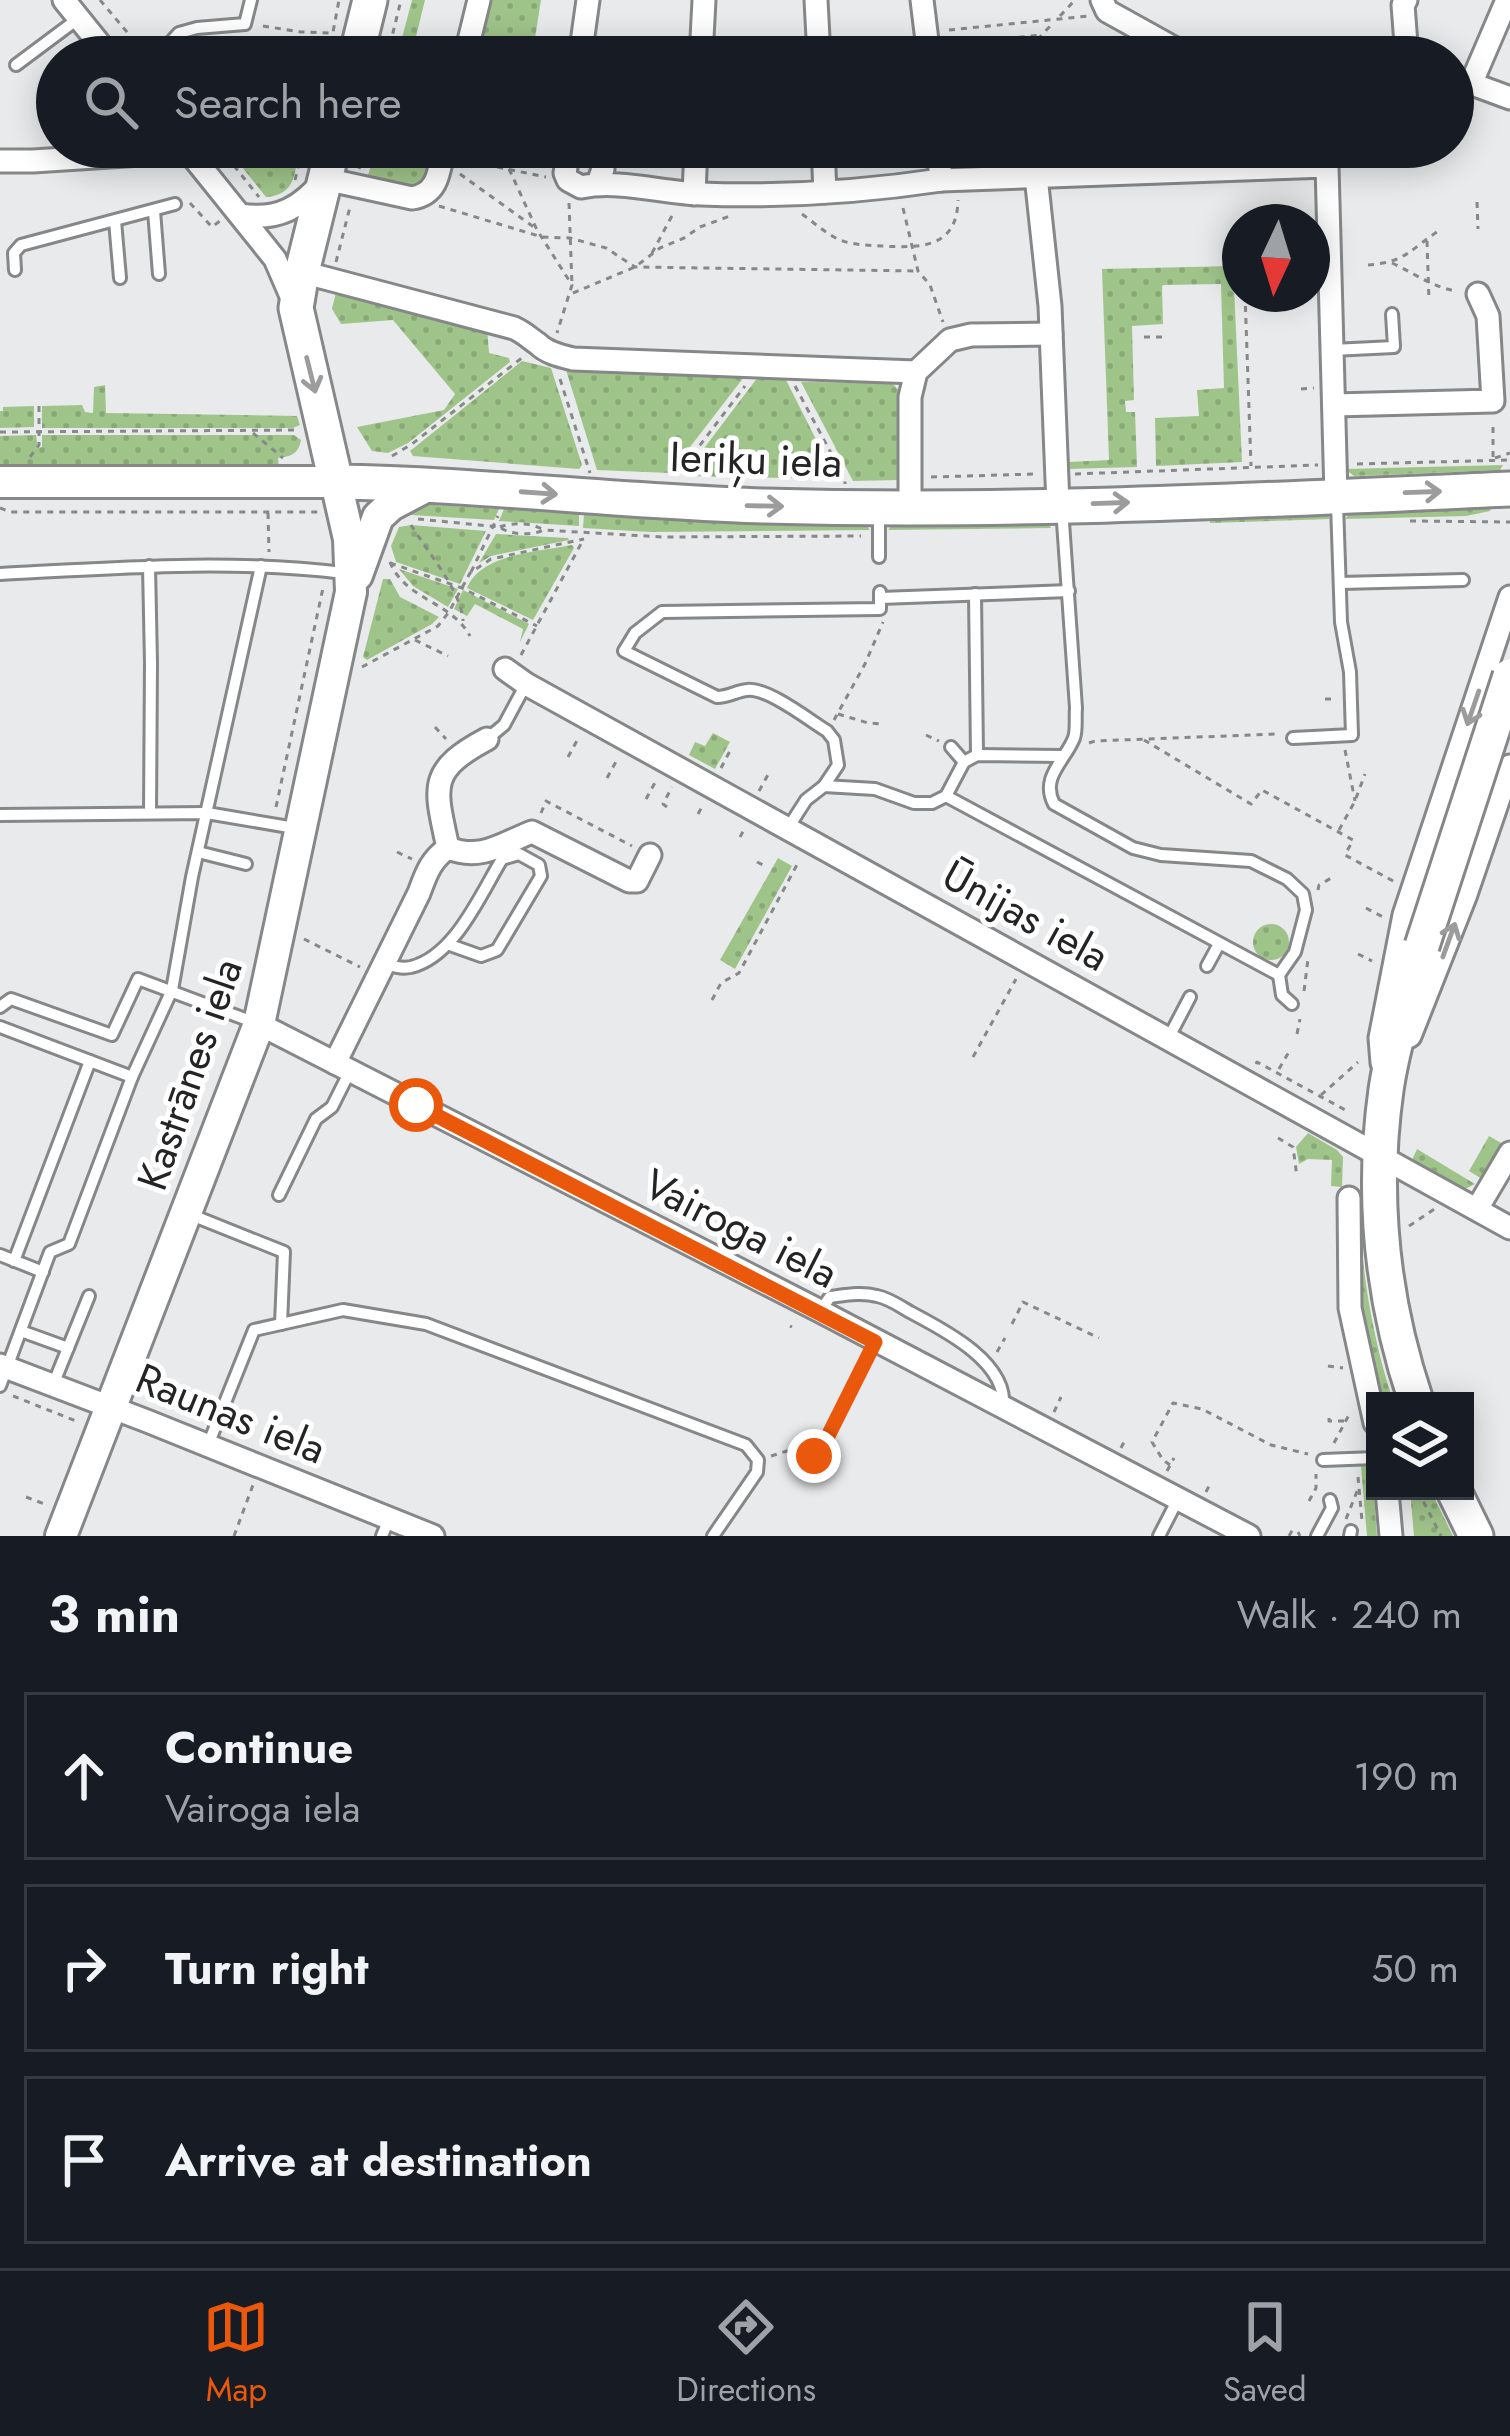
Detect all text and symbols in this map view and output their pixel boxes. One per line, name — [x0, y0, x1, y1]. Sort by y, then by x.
search box — [36, 36, 1474, 168]
icon: search — [78, 69, 144, 135]
text: Search here — [174, 70, 402, 135]
north arrow — [1222, 204, 1330, 312]
one-way arrow — [301, 356, 323, 394]
street label: Ieriķu iela — [669, 426, 843, 493]
one-way arrow — [1403, 480, 1442, 503]
one-way arrow — [519, 482, 558, 505]
one-way arrow — [1091, 491, 1130, 514]
one-way arrow — [745, 494, 784, 517]
one-way arrow — [1460, 688, 1482, 726]
street label: Ūnijas iela — [931, 845, 1120, 986]
one-way arrow — [1440, 922, 1462, 959]
street label: Kastrānes iela — [121, 950, 258, 1198]
route start — [389, 1078, 443, 1132]
street label: Vairoga iela — [633, 1153, 848, 1303]
street label: Raunas iela — [127, 1348, 335, 1479]
map controls — [1366, 1392, 1474, 1500]
button: layers — [1366, 1392, 1474, 1500]
route end — [787, 1429, 841, 1483]
text: 3 min — [48, 1577, 180, 1651]
text: Walk · 240 m — [1237, 1586, 1462, 1643]
text: Continue — [165, 1715, 353, 1780]
icon: ahead — [51, 1743, 117, 1809]
text: 190 m — [1353, 1748, 1459, 1805]
text: Vairoga iela — [165, 1780, 360, 1837]
icon: right — [51, 1935, 117, 2001]
text: Turn right — [165, 1936, 369, 2001]
text: 50 m — [1371, 1940, 1459, 1997]
icon: arrive — [51, 2127, 117, 2193]
text: Arrive at destination — [165, 2128, 592, 2193]
tab: Map — [203, 2294, 269, 2413]
tab: Directions — [676, 2294, 816, 2413]
tab: Saved — [1223, 2294, 1307, 2413]

